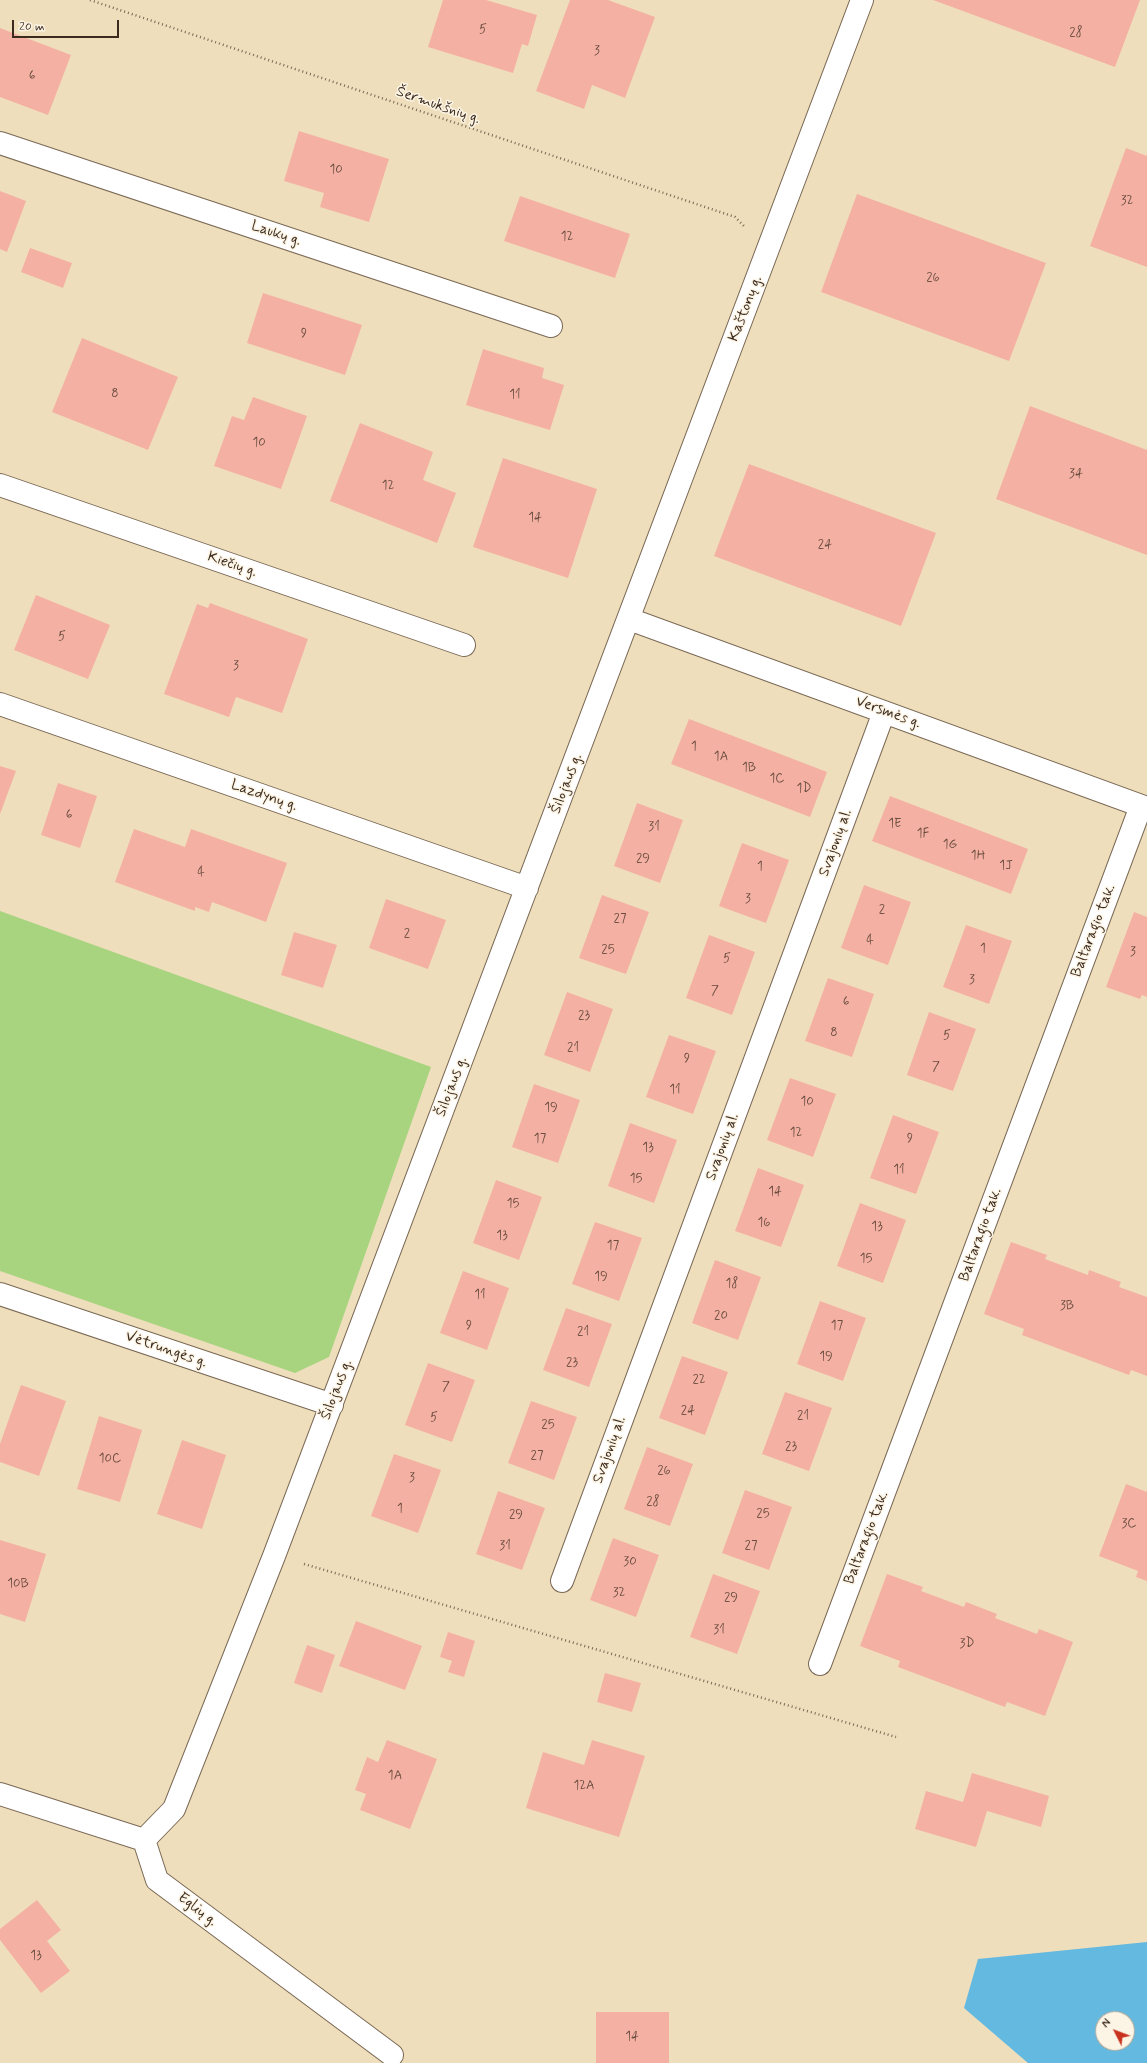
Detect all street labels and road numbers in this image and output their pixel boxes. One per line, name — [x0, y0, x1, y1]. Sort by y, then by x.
street label: Šermukšnių g. — [394, 83, 482, 129]
street label: Laukų g. — [249, 217, 303, 251]
street label: Kaštonų g. — [725, 274, 767, 344]
street label: Kiečių g. — [205, 548, 259, 582]
street label: Versmės g. — [853, 693, 923, 733]
street label: Šilojaus g. — [547, 751, 587, 817]
street label: Lazdynų g. — [228, 776, 300, 816]
street label: Svajonių al. — [816, 807, 856, 879]
street label: Baltaragio tak. — [1068, 882, 1120, 980]
street label: Šilojaus g. — [432, 1054, 472, 1120]
street label: Svajonių al. — [703, 1111, 743, 1183]
street label: Baltaragio tak. — [956, 1186, 1006, 1284]
street label: Vėtrungės g. — [123, 1328, 209, 1372]
street label: Šilojaus g. — [317, 1357, 357, 1423]
street label: Svajonių al. — [590, 1414, 630, 1486]
street label: Baltaragio tak. — [841, 1489, 893, 1587]
street label: Eglių g. — [174, 1889, 220, 1931]

